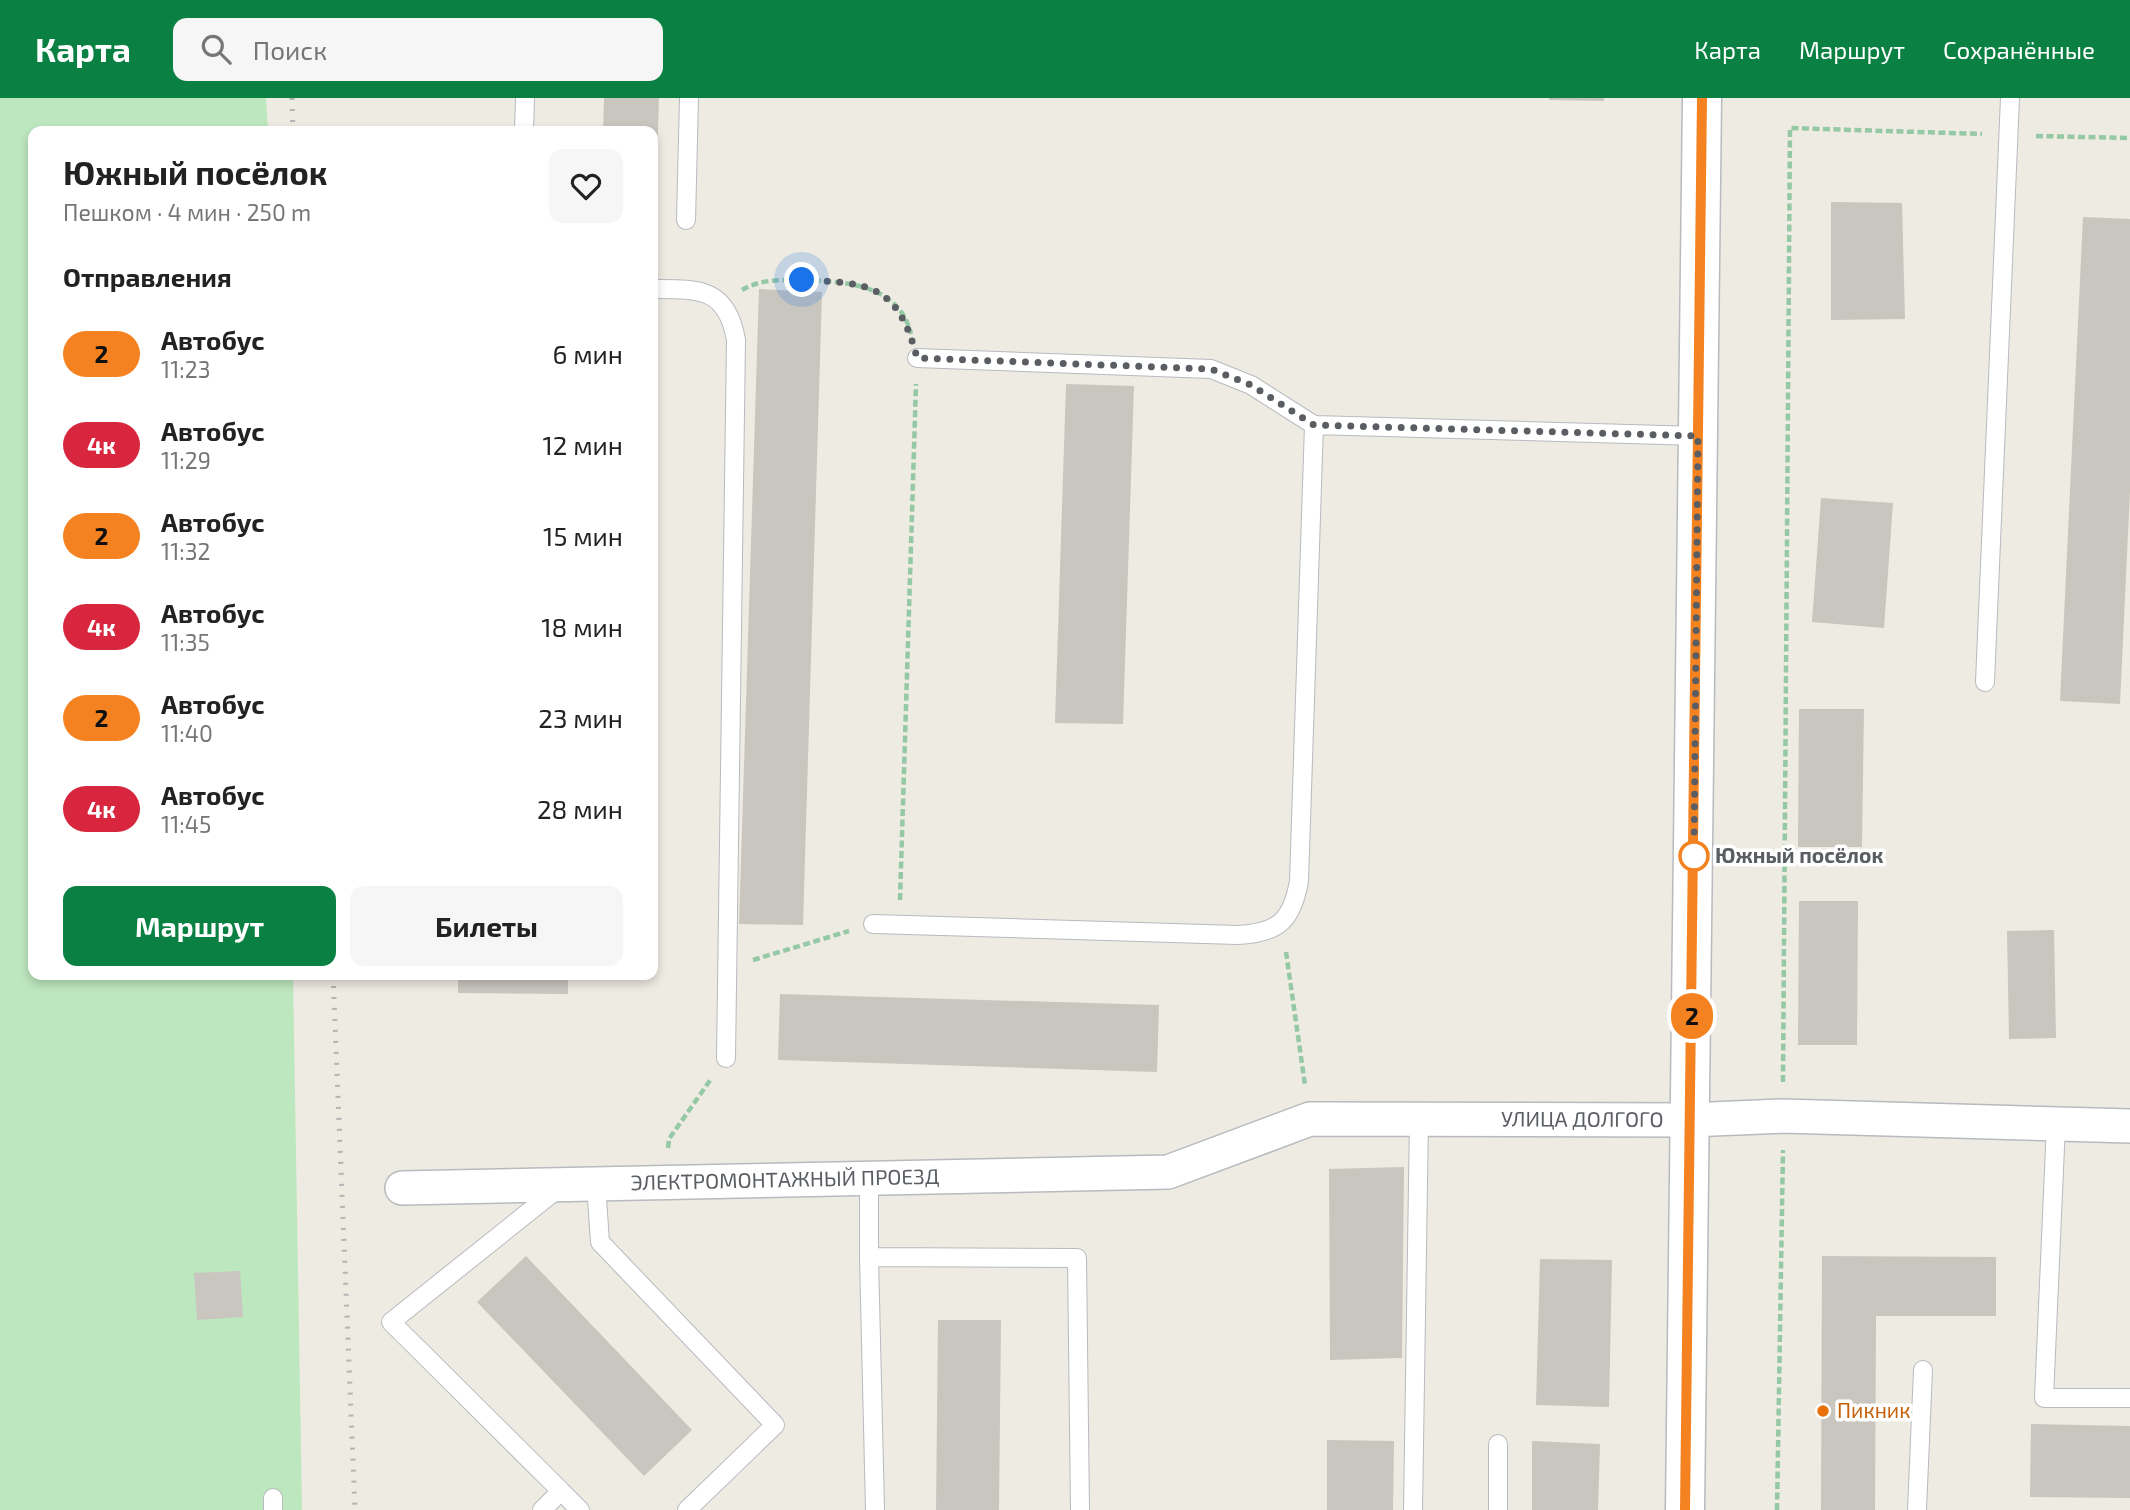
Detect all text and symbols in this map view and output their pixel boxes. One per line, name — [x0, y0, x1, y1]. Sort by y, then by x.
search box — [173, 18, 663, 81]
text: Карта — [35, 29, 131, 69]
icon: search — [197, 30, 235, 68]
text: Поиск — [253, 34, 327, 65]
text: Карта — [1694, 35, 1761, 64]
text: Маршрут — [1799, 35, 1905, 64]
text: Сохранённые — [1943, 35, 2095, 64]
button: heart — [549, 149, 623, 223]
text: Южный посёлок — [63, 152, 327, 192]
text: Пешком · 4 мин · 250 m — [63, 198, 311, 226]
text: Отправления — [63, 261, 232, 292]
your location — [784, 262, 819, 297]
text: Автобус — [161, 324, 264, 355]
text: 6 мин — [552, 338, 623, 369]
text: 2 — [95, 339, 108, 368]
text: 11:23 — [161, 355, 210, 383]
text: Автобус — [161, 415, 264, 446]
text: 12 мин — [542, 429, 623, 460]
text: 4к — [87, 430, 116, 459]
text: 11:29 — [161, 446, 211, 474]
text: Автобус — [161, 506, 264, 537]
text: 15 мин — [543, 520, 623, 551]
text: 2 — [95, 521, 108, 550]
text: 11:32 — [161, 537, 210, 565]
text: Автобус — [161, 597, 264, 628]
text: 18 мин — [541, 611, 623, 642]
text: 4к — [87, 612, 116, 641]
text: 11:35 — [161, 628, 210, 656]
text: Автобус — [161, 688, 264, 719]
text: 23 мин — [538, 702, 623, 733]
text: 2 — [95, 703, 108, 732]
text: 11:40 — [161, 719, 213, 747]
text: Автобус — [161, 779, 264, 810]
text: 28 мин — [537, 793, 623, 824]
text: 4к — [87, 794, 116, 823]
text: 11:45 — [161, 810, 211, 838]
marker: Южный посёлок — [1679, 841, 1709, 871]
place label: Южный посёлок — [1715, 842, 1883, 867]
button: Маршрут — [63, 886, 336, 966]
button: Билеты — [350, 886, 623, 966]
line badge: 2 — [1669, 993, 1715, 1039]
text: 2 — [1685, 1001, 1699, 1030]
street label: УЛИЦА ДОЛГОГО — [1501, 1106, 1664, 1131]
street label: ЭЛЕКТРОМОНТАЖНЫЙ ПРОЕЗД — [630, 1163, 940, 1194]
place label: Пикник — [1837, 1397, 1910, 1422]
marker: Пикник — [1815, 1403, 1831, 1419]

